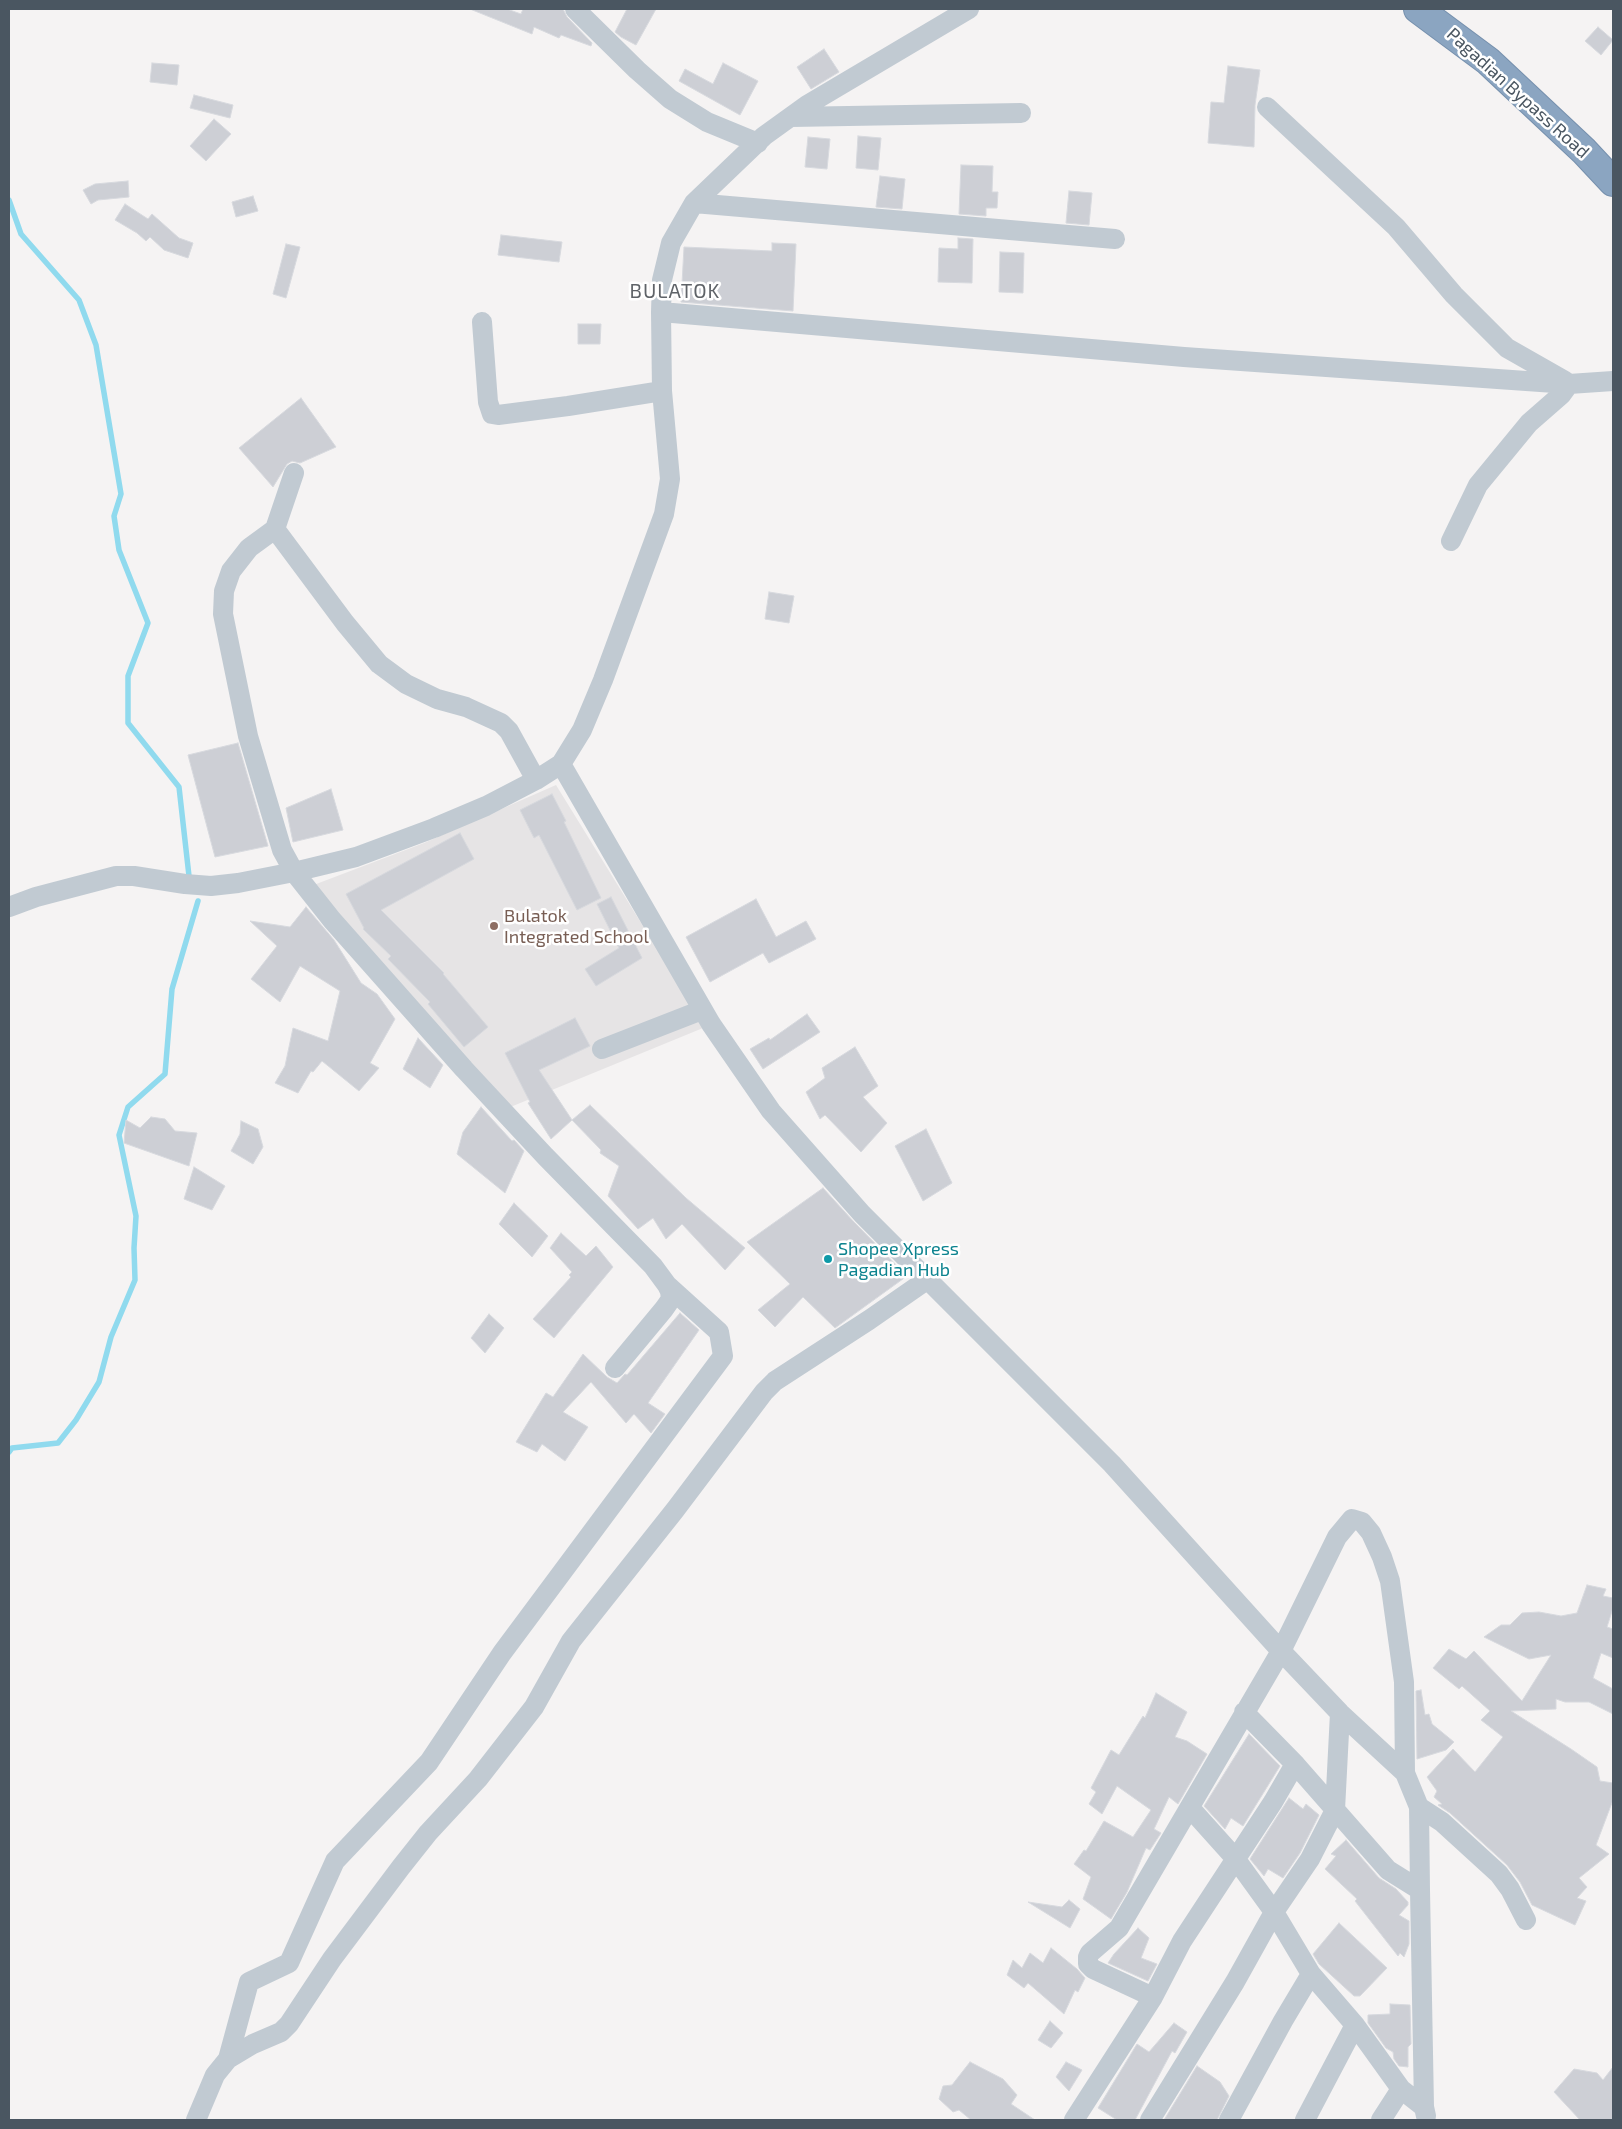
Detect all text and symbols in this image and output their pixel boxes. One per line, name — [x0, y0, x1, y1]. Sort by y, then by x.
street label: Pagadian Bypass Road — [1442, 23, 1594, 163]
district label: BULATOK — [629, 279, 721, 303]
place label: Bulatok Integrated School — [504, 905, 649, 948]
marker: Bulatok Integrated School — [488, 920, 500, 932]
place label: Shopee Xpress Pagadian Hub — [838, 1238, 959, 1280]
marker: Shopee Xpress Pagadian Hub — [822, 1253, 834, 1265]

